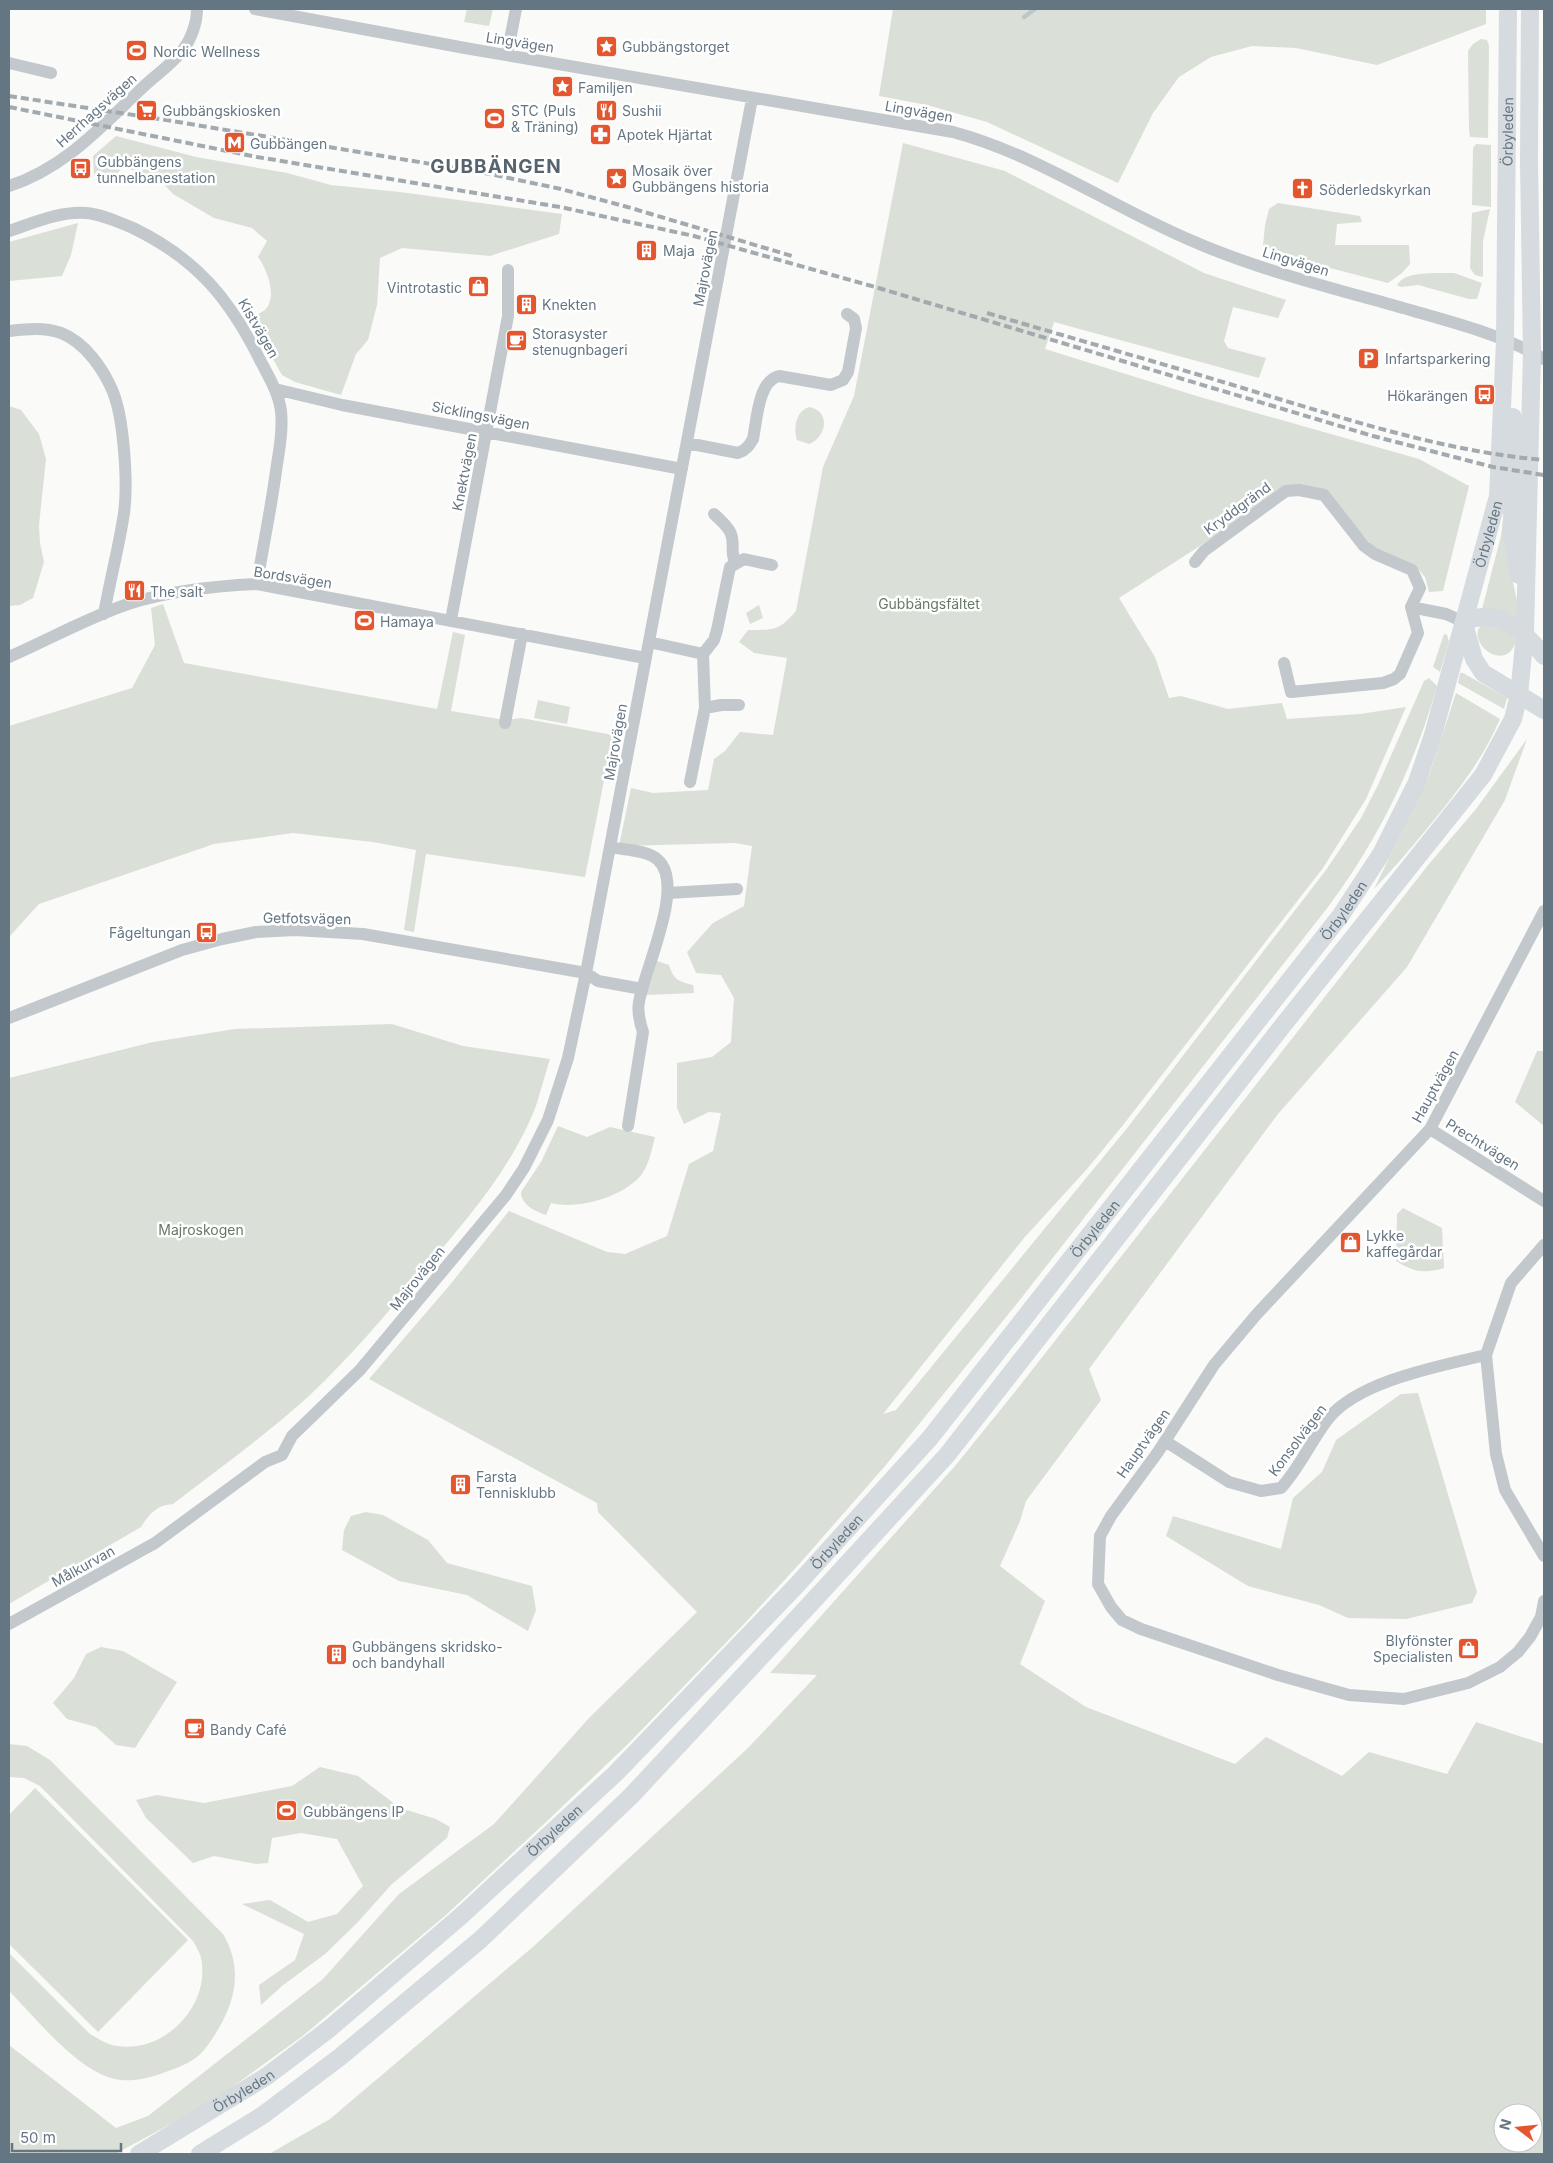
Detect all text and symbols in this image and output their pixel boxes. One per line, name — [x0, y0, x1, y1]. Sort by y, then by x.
street label: Lingvägen — [485, 28, 555, 56]
place icon: Gubbängstorget — [594, 34, 618, 58]
place label: Gubbängstorget — [622, 38, 730, 55]
sports icon: Nordic Wellness — [125, 39, 149, 63]
place label: Nordic Wellness — [153, 43, 260, 60]
street label: Herrhagsvägen — [52, 69, 140, 151]
place icon: Familjen — [550, 75, 574, 99]
place label: Familjen — [578, 79, 633, 96]
street label: Lingvägen — [884, 97, 954, 125]
street label: Örbyleden — [1498, 97, 1516, 166]
supermarket icon: Gubbängskiosken — [134, 98, 158, 122]
restaurant icon: Sushii — [594, 98, 618, 122]
place label: Gubbängskiosken — [162, 102, 281, 119]
place label: STC (Puls & Träning) — [511, 102, 579, 135]
place label: Sushii — [622, 102, 662, 119]
sports icon: STC (Puls & Träning) — [483, 106, 507, 130]
pharmacy icon: Apotek Hjärtat — [589, 122, 613, 146]
place label: Apotek Hjärtat — [617, 126, 713, 143]
metro station icon: Gubbängen — [222, 131, 246, 155]
place label: Gubbängen — [250, 135, 327, 152]
place label: Gubbängens tunnelbanestation — [97, 153, 216, 186]
district label: GUBBÄNGEN — [430, 155, 562, 178]
bus stop icon: Gubbängens tunnelbanestation — [69, 157, 93, 181]
place label: Mosaik över Gubbängens historia — [632, 162, 769, 195]
place icon: Mosaik över Gubbängens historia — [604, 166, 628, 190]
church icon: Söderledskyrkan — [1291, 177, 1315, 201]
place label: Söderledskyrkan — [1319, 181, 1431, 198]
street label: Majrovägen — [689, 228, 721, 308]
building icon: Maja — [635, 238, 659, 262]
place label: Maja — [663, 242, 695, 259]
street label: Lingvägen — [1261, 243, 1331, 279]
shop icon: Vintrotastic — [466, 275, 490, 299]
place label: Vintrotastic — [387, 279, 462, 296]
building icon: Knekten — [514, 292, 538, 316]
street label: Kistvägen — [235, 295, 283, 361]
place label: Knekten — [542, 296, 596, 313]
place label: Storasyster stenugnbageri — [532, 325, 628, 358]
cafe icon: Storasyster stenugnbageri — [504, 329, 528, 353]
parking icon: Infartsparkering — [1357, 346, 1381, 370]
place label: Infartsparkering — [1385, 350, 1491, 367]
bus stop icon: Hökarängen — [1472, 383, 1496, 407]
place label: Hökarängen — [1387, 387, 1468, 404]
street label: Sicklingsvägen — [430, 397, 532, 433]
street label: Knektvägen — [448, 432, 480, 512]
street label: Kryddgränd — [1200, 478, 1274, 538]
street label: Örbyleden — [1470, 499, 1505, 570]
street label: Bordsvägen — [253, 562, 333, 592]
restaurant icon: The salt — [122, 579, 146, 603]
place label: The salt — [150, 583, 203, 600]
park label: Gubbängsfältet — [878, 595, 980, 612]
sports icon: Hamaya — [352, 609, 376, 633]
place label: Hamaya — [380, 613, 434, 630]
street label: Majrovägen — [600, 702, 630, 782]
street label: Örbyleden — [1316, 877, 1370, 943]
street label: Getfotsvägen — [263, 909, 351, 927]
bus stop icon: Fågeltungan — [195, 920, 219, 944]
place label: Fågeltungan — [109, 924, 191, 941]
street label: Hauptvägen — [1408, 1047, 1462, 1125]
street label: Prechtvägen — [1443, 1115, 1523, 1173]
street label: Örbyleden — [1067, 1196, 1123, 1261]
park label: Majroskogen — [158, 1221, 244, 1238]
place label: Lykke kaffegårdar — [1366, 1227, 1442, 1260]
shop icon: Lykke kaffegårdar — [1338, 1231, 1362, 1255]
street label: Majrovägen — [386, 1242, 448, 1314]
street label: Konsolvägen — [1264, 1401, 1330, 1479]
street label: Hauptvägen — [1113, 1405, 1173, 1481]
place label: Farsta Tennisklubb — [476, 1468, 556, 1501]
building icon: Farsta Tennisklubb — [448, 1472, 472, 1496]
street label: Örbyleden — [807, 1510, 866, 1573]
street label: Målkurvan — [49, 1542, 117, 1590]
place label: Blyfönster Specialisten — [1373, 1632, 1453, 1665]
shop icon: Blyfönster Specialisten — [1457, 1636, 1481, 1660]
place label: Gubbängens skridsko- och bandyhall — [352, 1638, 503, 1671]
building icon: Gubbängens skridsko- och bandyhall — [324, 1642, 348, 1666]
cafe icon: Bandy Café — [182, 1717, 206, 1741]
place label: Bandy Café — [210, 1721, 287, 1738]
sports icon: Gubbängens IP — [275, 1799, 299, 1823]
street label: Örbyleden — [523, 1801, 585, 1860]
place label: Gubbängens IP — [303, 1803, 404, 1820]
street label: Örbyleden — [209, 2065, 277, 2116]
north arrow — [1493, 2103, 1543, 2153]
text: N — [1495, 2117, 1515, 2132]
scale bar — [12, 2120, 121, 2152]
text: 50 m — [20, 2128, 56, 2147]

